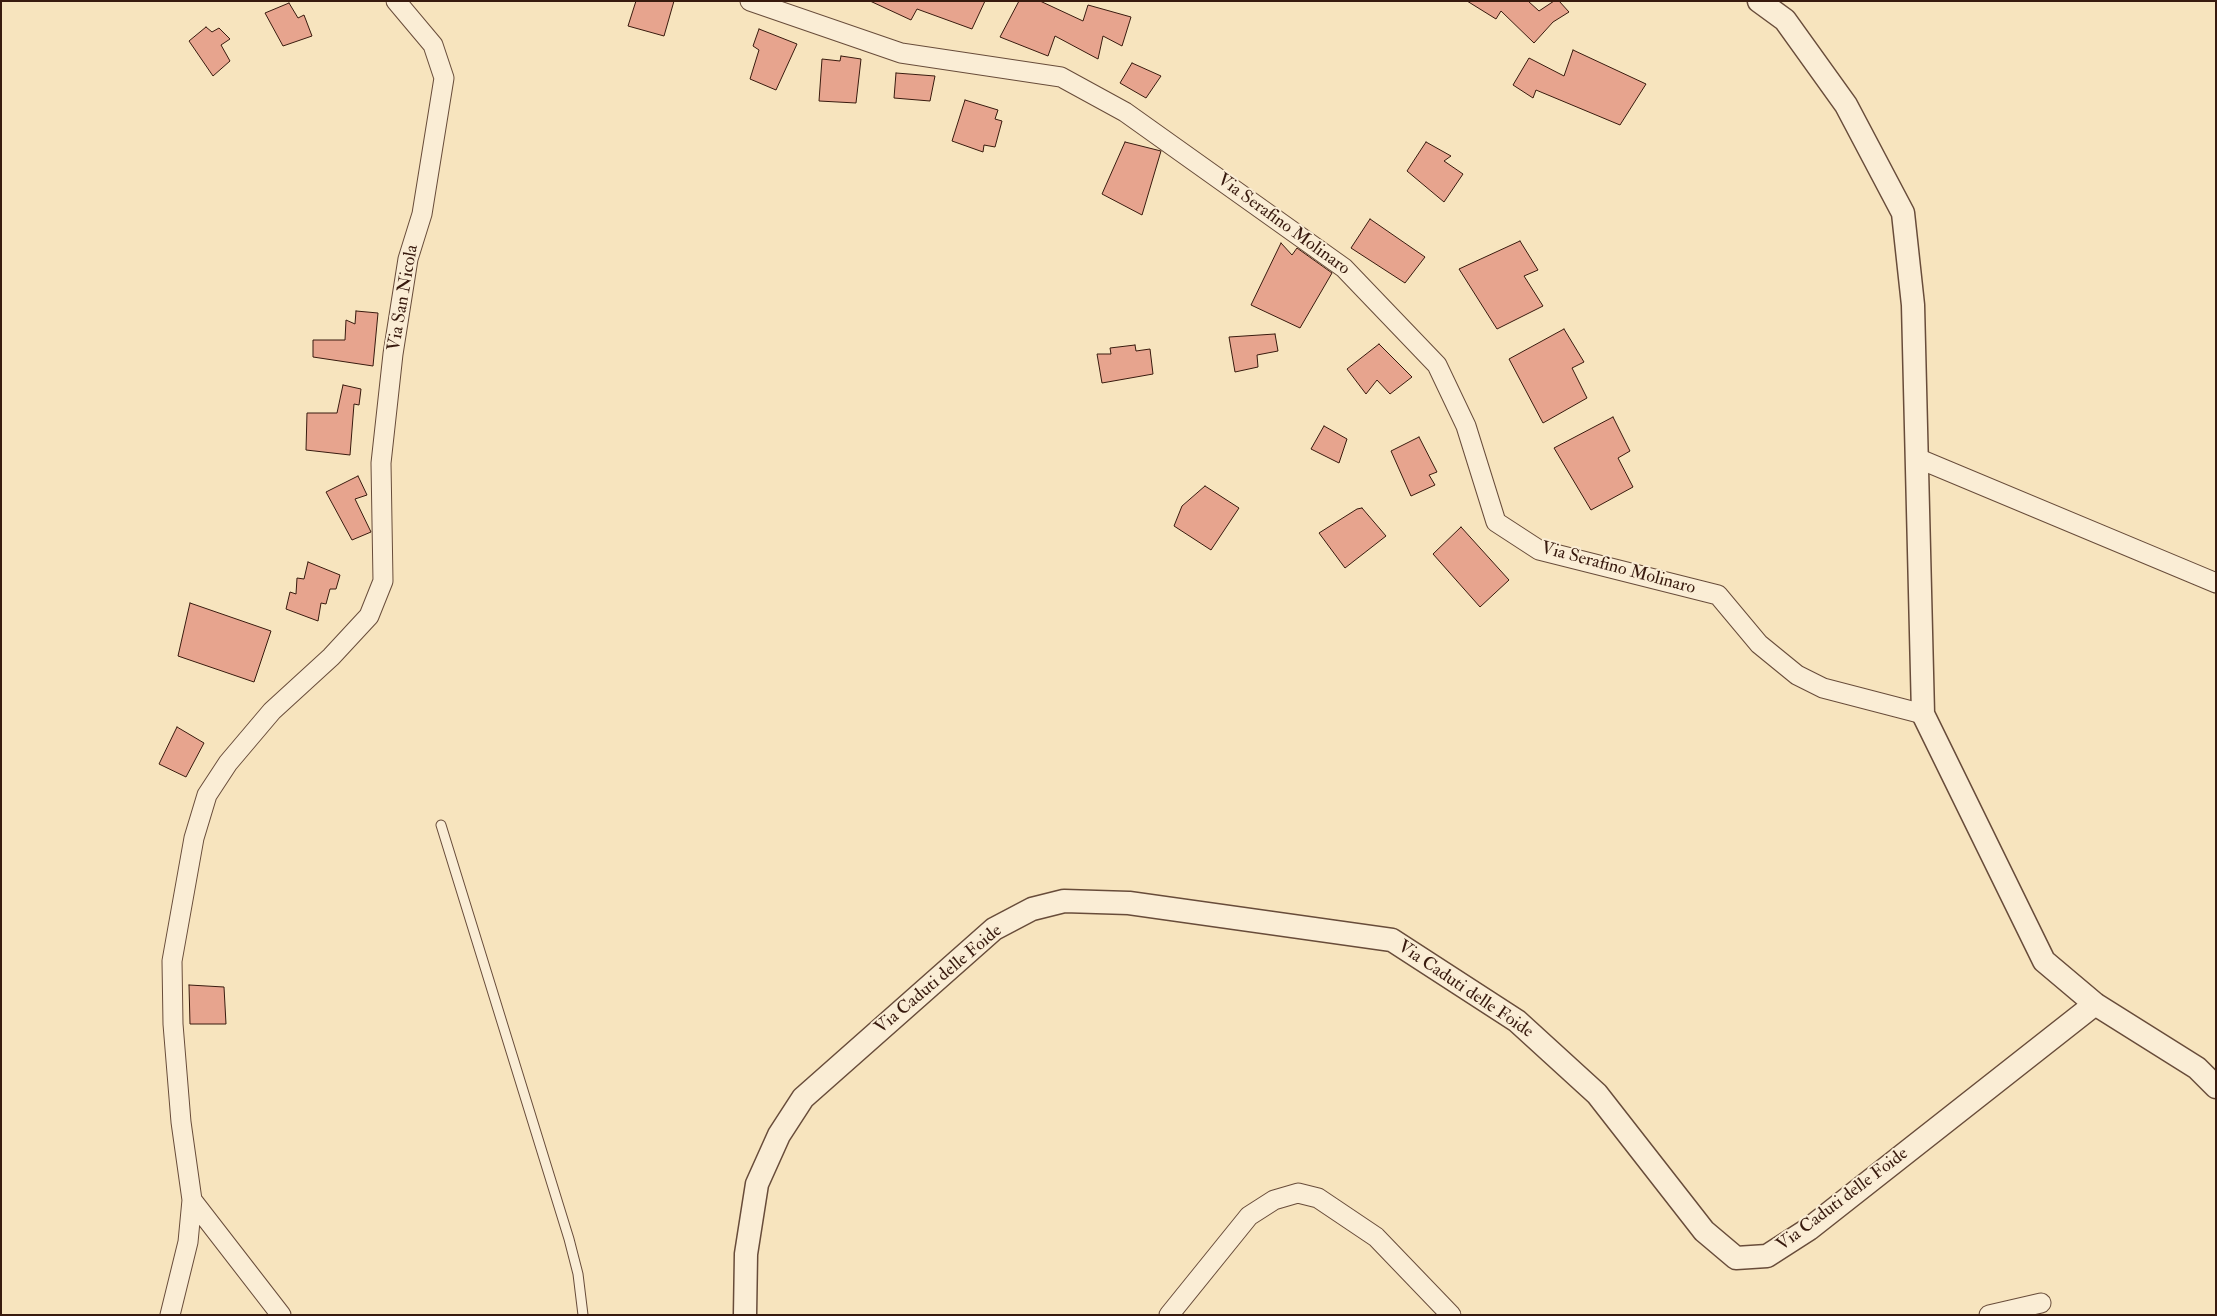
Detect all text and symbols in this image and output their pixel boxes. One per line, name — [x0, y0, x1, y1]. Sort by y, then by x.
street label: Via Serafino Molinaro — [1212, 170, 1354, 280]
street label: Via San Nicola — [384, 243, 424, 353]
street label: Via Serafino Molinaro — [1538, 538, 1698, 600]
street label: Via Caduti delle Foide — [871, 921, 1007, 1039]
street label: Via Caduti delle Foide — [1393, 937, 1537, 1043]
street label: Via Caduti delle Foide — [1773, 1144, 1913, 1256]

